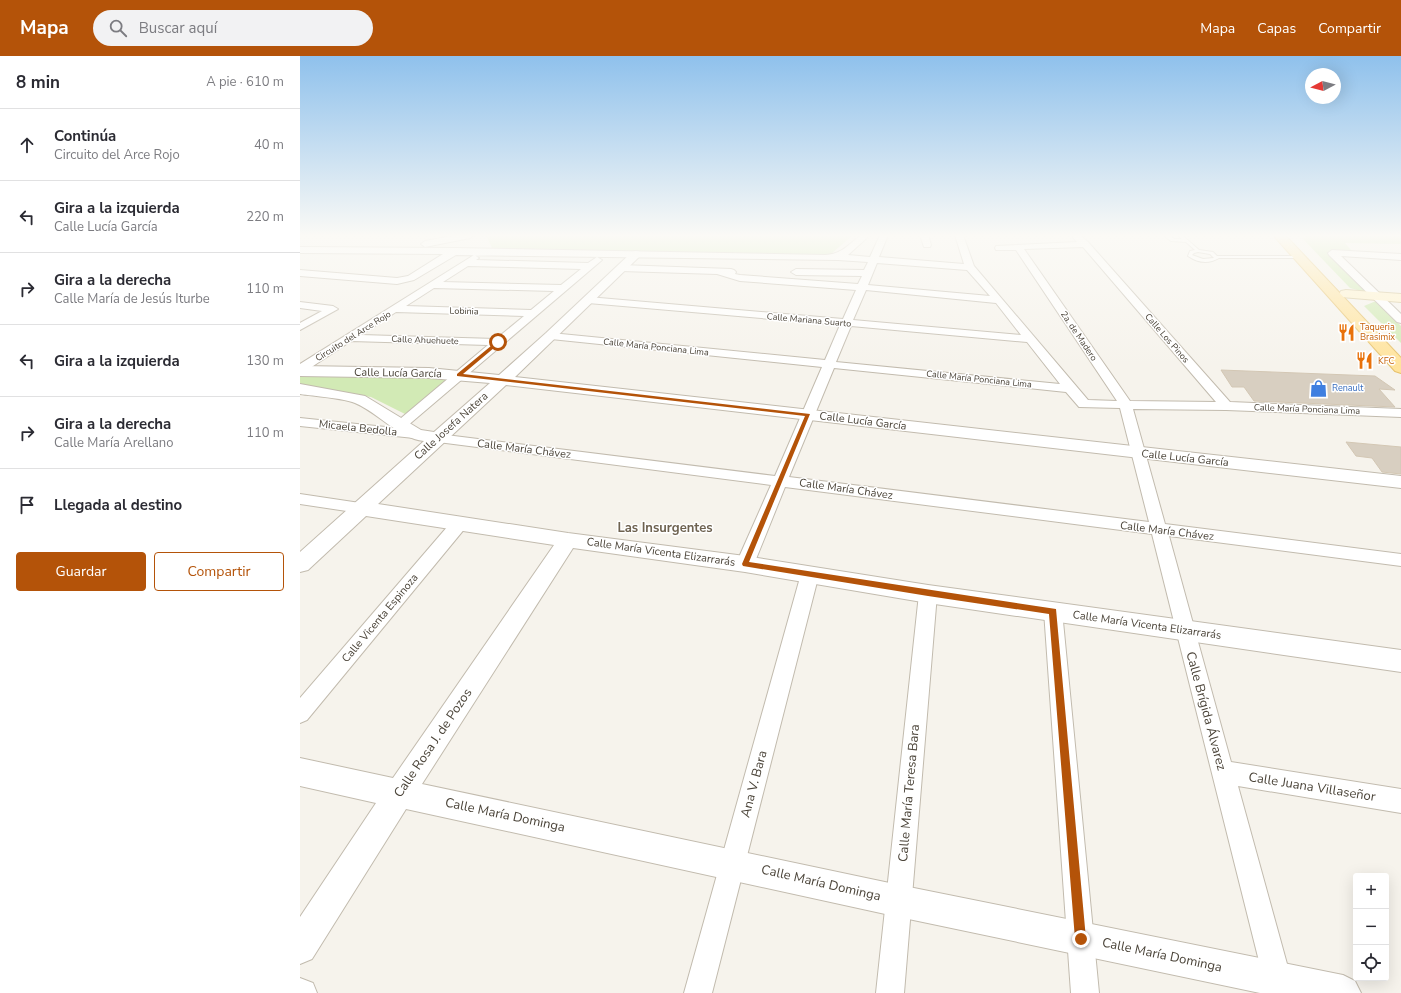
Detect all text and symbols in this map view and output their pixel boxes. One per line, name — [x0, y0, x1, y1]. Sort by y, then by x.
search box — [93, 10, 373, 46]
text: Mapa — [20, 15, 69, 41]
icon: search — [107, 17, 129, 39]
text: Buscar aquí — [139, 18, 217, 38]
text: Mapa — [1200, 19, 1235, 38]
text: Capas — [1257, 19, 1296, 38]
text: Compartir — [1318, 19, 1381, 38]
north arrow — [1305, 68, 1341, 104]
text: 8 min — [16, 71, 60, 94]
text: A pie · 610 m — [206, 73, 284, 91]
text: Continúa — [54, 126, 116, 146]
icon: ahead — [16, 134, 38, 156]
text: 40 m — [254, 136, 284, 154]
text: Circuito del Arce Rojo — [54, 146, 180, 164]
text: Gira a la izquierda — [54, 198, 180, 218]
icon: left — [16, 206, 38, 228]
text: 220 m — [246, 208, 284, 226]
text: Calle Lucía García — [54, 218, 158, 236]
text: Gira a la derecha — [54, 270, 171, 290]
icon: right — [16, 278, 38, 300]
text: 110 m — [246, 280, 284, 298]
text: Calle María de Jesús Iturbe — [54, 290, 210, 308]
street label: Lobinia — [449, 304, 479, 318]
street label: Circuito del Arce Rojo — [313, 308, 393, 364]
street label: 2a. de Madero — [1058, 309, 1100, 363]
street label: Calle Mariana Suarto — [766, 310, 852, 330]
street label: Calle Los Pinos — [1142, 311, 1192, 365]
place label: Taqueria Brasimix — [1360, 321, 1395, 343]
restaurant icon: Taqueria Brasimix — [1337, 322, 1357, 342]
street label: Calle Ahuehuete — [391, 333, 459, 347]
route start — [489, 333, 507, 351]
street label: Calle María Ponciana Lima — [603, 335, 710, 359]
icon: left — [16, 350, 38, 372]
text: Gira a la izquierda — [54, 351, 180, 371]
restaurant icon: KFC — [1355, 351, 1375, 371]
text: 130 m — [246, 352, 284, 370]
place label: KFC — [1378, 355, 1394, 367]
street label: Calle Lucía García — [354, 365, 442, 381]
street label: Calle María Ponciana Lima — [926, 367, 1033, 391]
shop icon: Renault — [1309, 378, 1329, 398]
place label: Renault — [1332, 382, 1364, 394]
street label: Calle Josefa Natera — [411, 389, 491, 463]
street label: Calle María Ponciana Lima — [1254, 401, 1361, 417]
street label: Calle Lucía García — [819, 408, 908, 434]
text: Gira a la derecha — [54, 414, 171, 434]
street label: Micaela Bedolla — [318, 416, 398, 440]
icon: right — [16, 422, 38, 444]
text: 110 m — [246, 424, 284, 442]
text: Calle María Arellano — [54, 434, 173, 452]
street label: Calle María Chávez — [476, 436, 572, 462]
street label: Calle Lucía García — [1141, 446, 1230, 470]
street label: Calle María Chávez — [798, 475, 894, 503]
icon: arrive — [16, 494, 38, 516]
text: Llegada al destino — [54, 495, 182, 515]
street label: Calle María Chávez — [1119, 518, 1215, 544]
district label: Las Insurgentes — [617, 519, 713, 537]
street label: Calle María Vicenta Elizarrarás — [586, 534, 736, 570]
button: Guardar — [16, 552, 146, 591]
button: Compartir — [154, 552, 284, 591]
street label: Calle Vicenta Espinoza — [338, 570, 422, 666]
street label: Calle María Vicenta Elizarrarás — [1072, 607, 1222, 643]
street label: Calle Brígida Álvarez — [1181, 649, 1231, 772]
street label: Calle Rosa J. de Pozos — [390, 685, 476, 801]
street label: Calle María Teresa Bara — [894, 723, 924, 863]
street label: Ana V. Bara — [736, 748, 772, 820]
street label: Calle Juana Villaseñor — [1247, 768, 1377, 806]
street label: Calle María Dominga — [443, 793, 567, 837]
street label: Calle María Dominga — [759, 860, 883, 906]
map controls — [1353, 873, 1389, 981]
button: + — [1353, 873, 1389, 909]
button: − — [1353, 909, 1389, 945]
route end — [1072, 930, 1090, 948]
street label: Calle María Dominga — [1100, 933, 1224, 977]
button: locate — [1353, 945, 1389, 981]

